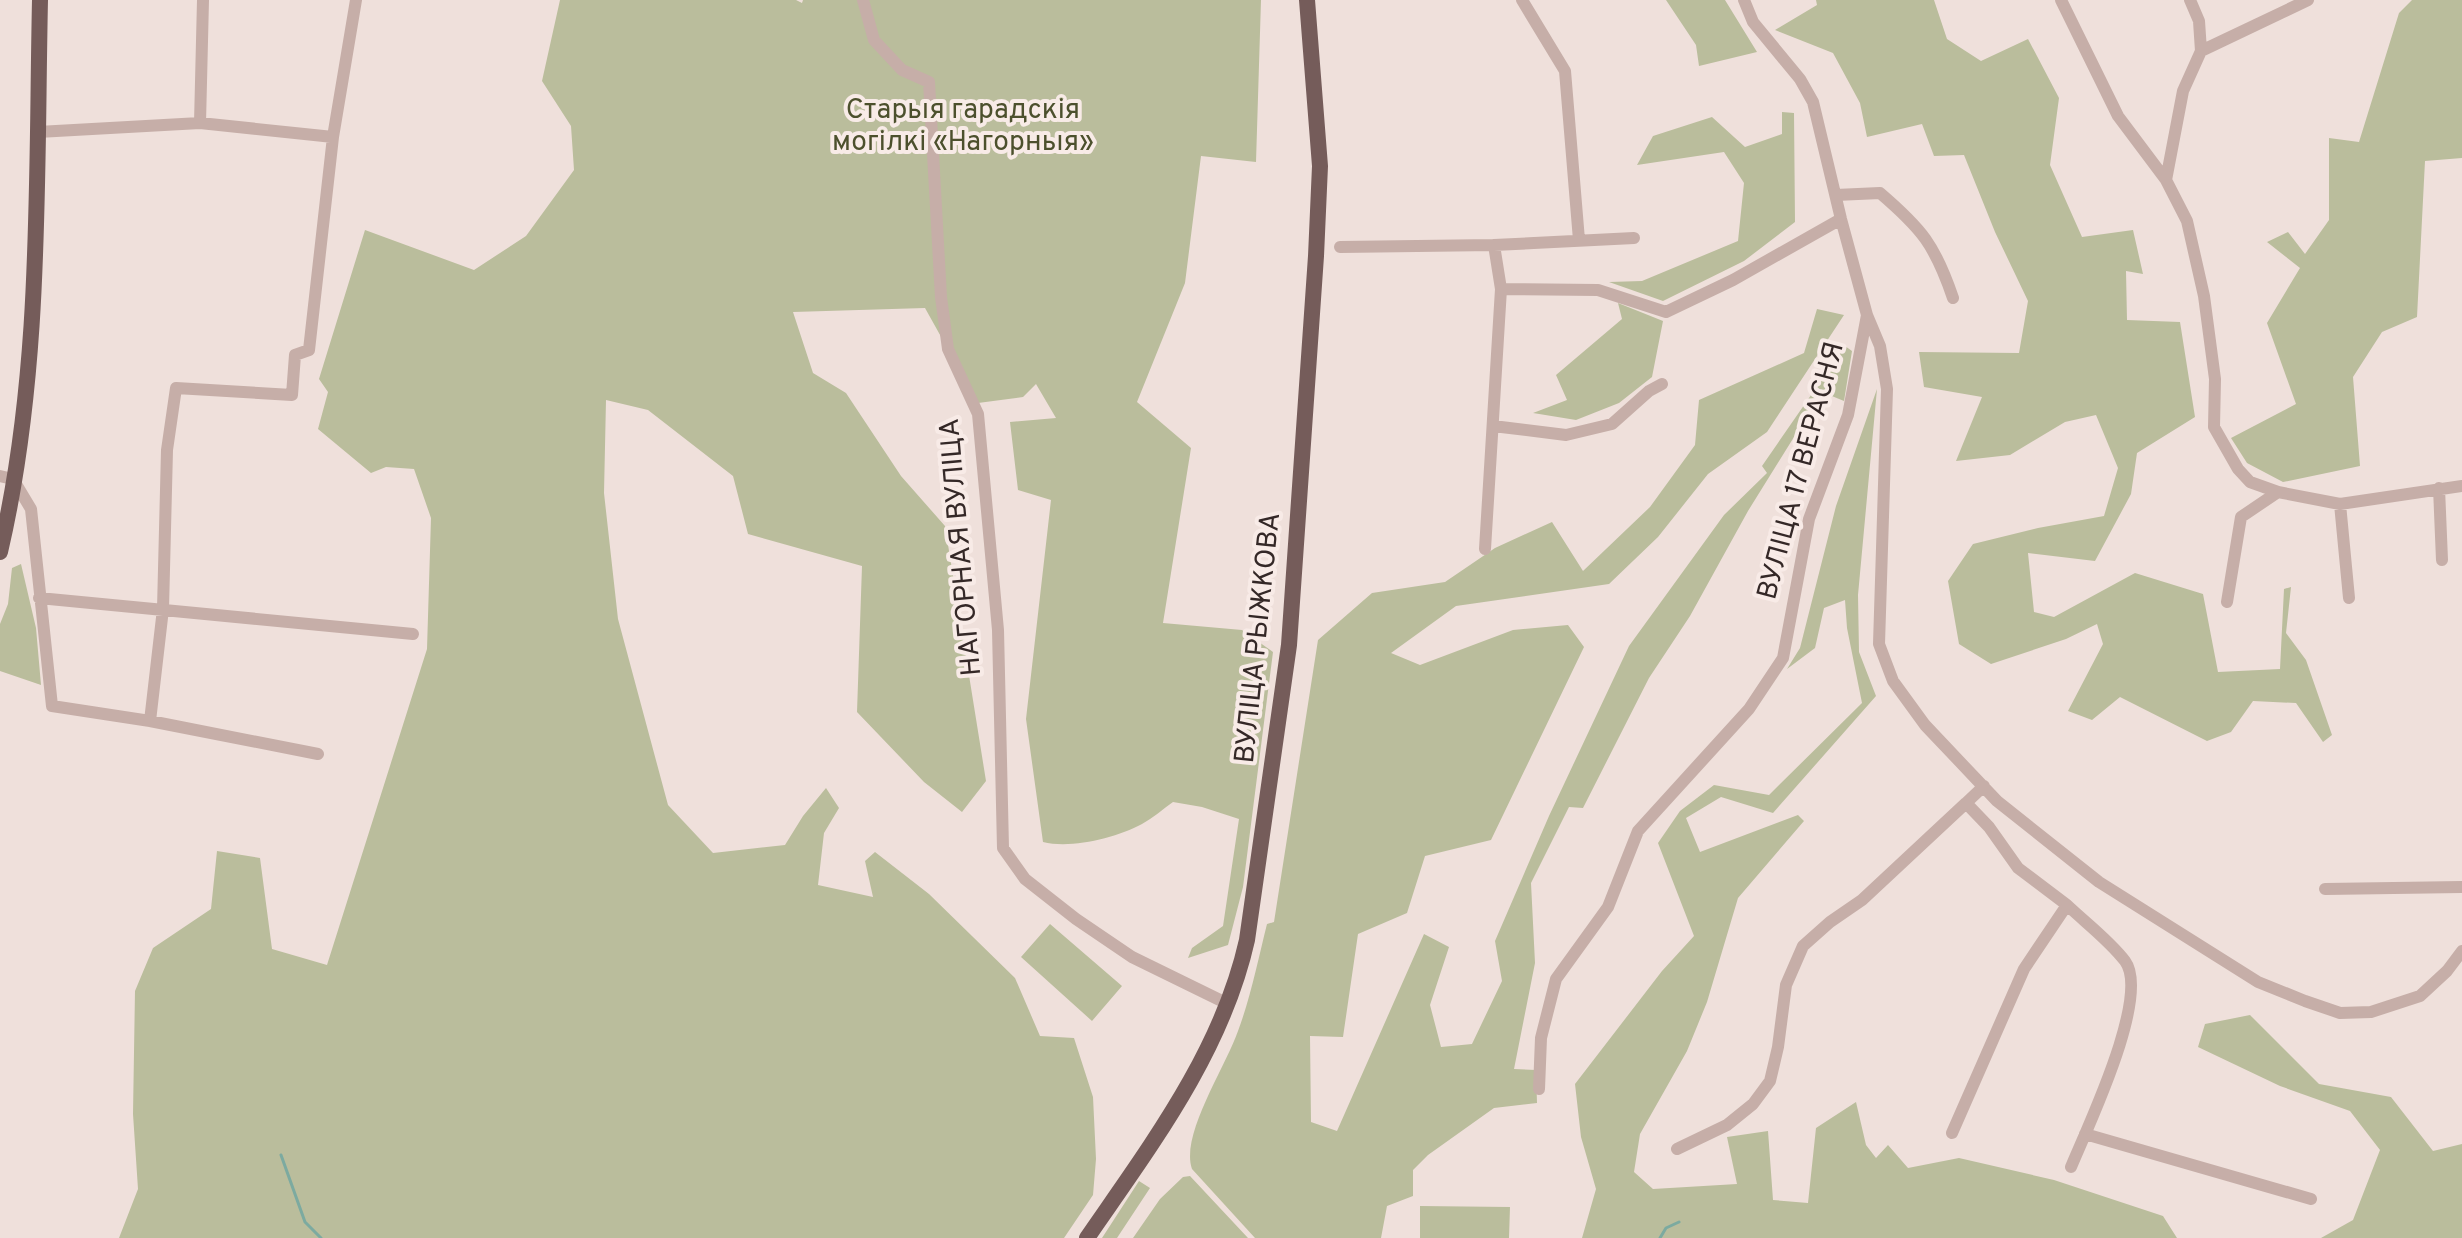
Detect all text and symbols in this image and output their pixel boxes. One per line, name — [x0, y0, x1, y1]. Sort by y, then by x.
park label: Старыя гарадскія могілкі «Нагорныя» — [832, 93, 1094, 161]
street label: ВУЛІЦА 17 ВЕРАСНЯ — [1750, 338, 1854, 604]
street label: НАГОРНАЯ ВУЛІЦА — [933, 417, 991, 677]
street label: ВУЛІЦА РЫЖКОВА — [1228, 511, 1290, 765]

